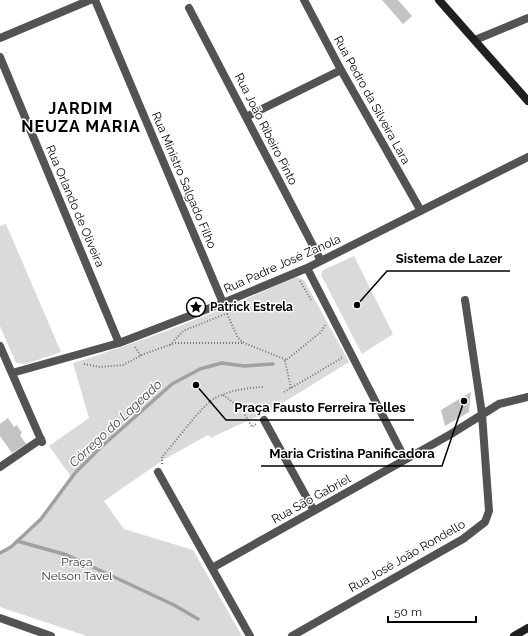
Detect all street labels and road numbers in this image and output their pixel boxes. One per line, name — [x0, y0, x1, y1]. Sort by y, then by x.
street label: Rua Pedro da Silveira Lara — [331, 33, 413, 167]
street label: Rua João Ribeiro Pinto — [232, 71, 300, 187]
street label: Rua Ministro Salgado Filho — [149, 110, 219, 250]
street label: Rua Orlando de Oliveira — [43, 143, 107, 269]
street label: Rua Padre José Zanola — [221, 232, 343, 296]
street label: Rua São Gabriel — [269, 471, 354, 526]
street label: Rua José João Rondello — [346, 517, 468, 595]

